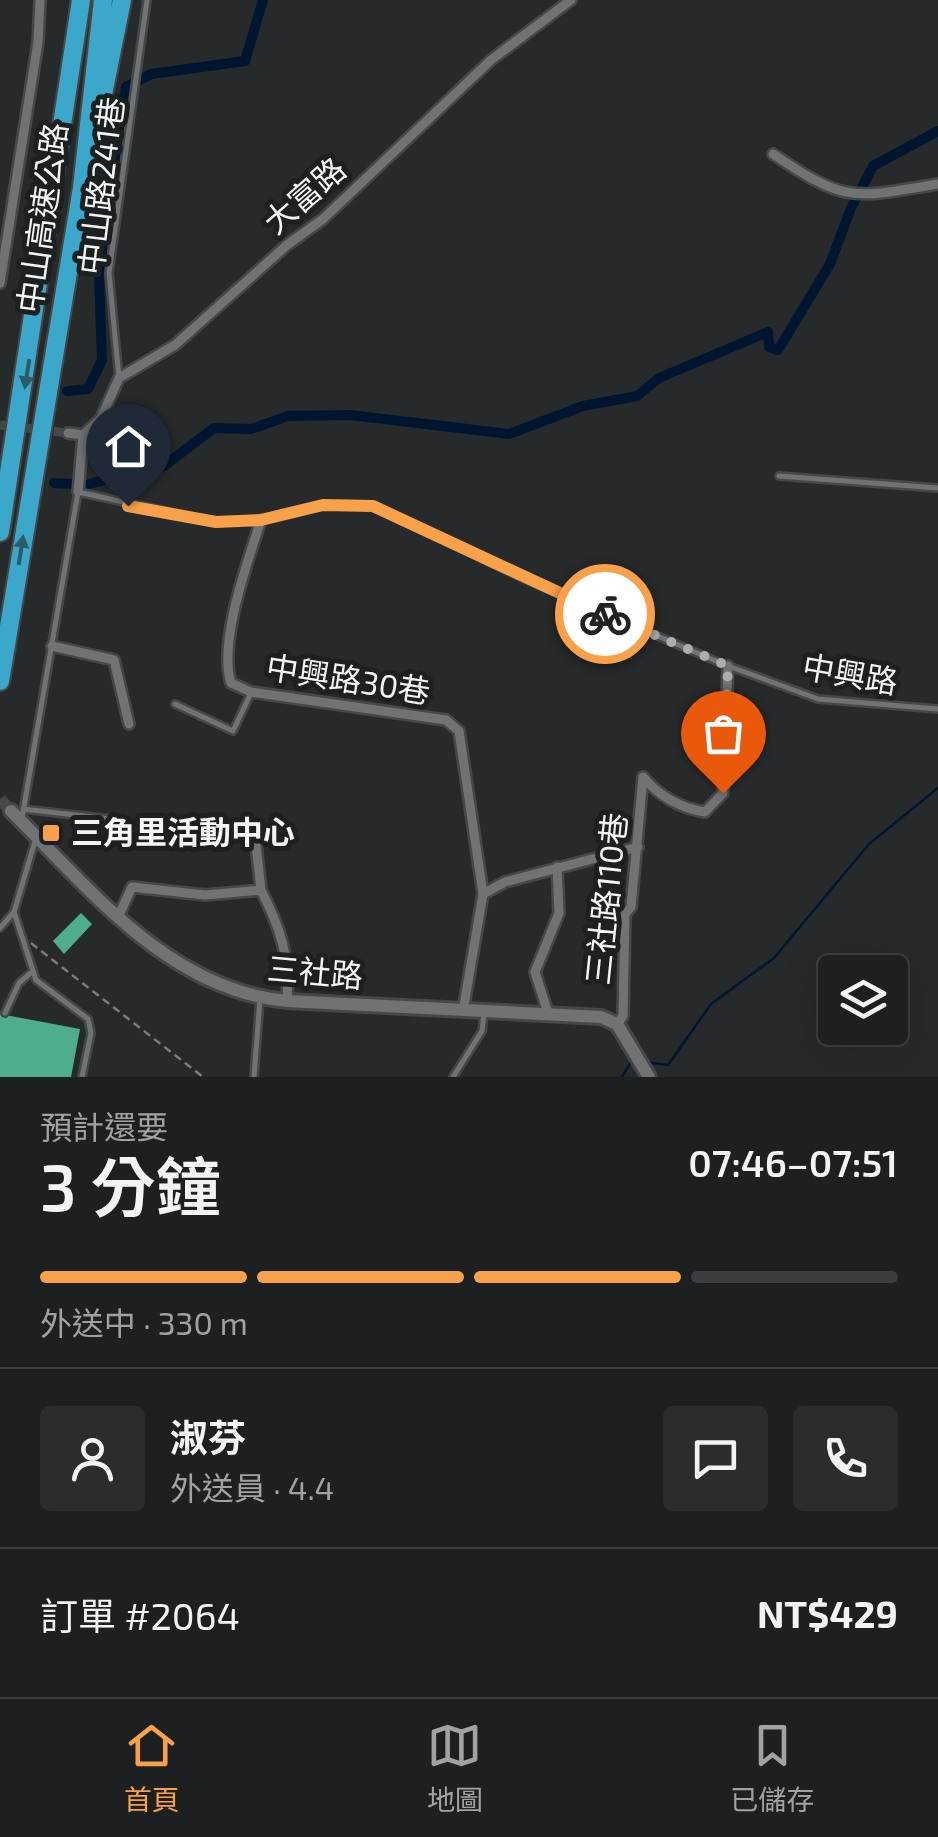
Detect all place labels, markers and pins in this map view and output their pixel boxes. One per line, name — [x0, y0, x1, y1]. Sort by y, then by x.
pin — [86, 404, 171, 507]
pin — [681, 691, 766, 794]
place label: 三角里活動中心 — [71, 812, 295, 850]
marker: 三角里活動中心 — [40, 822, 62, 844]

